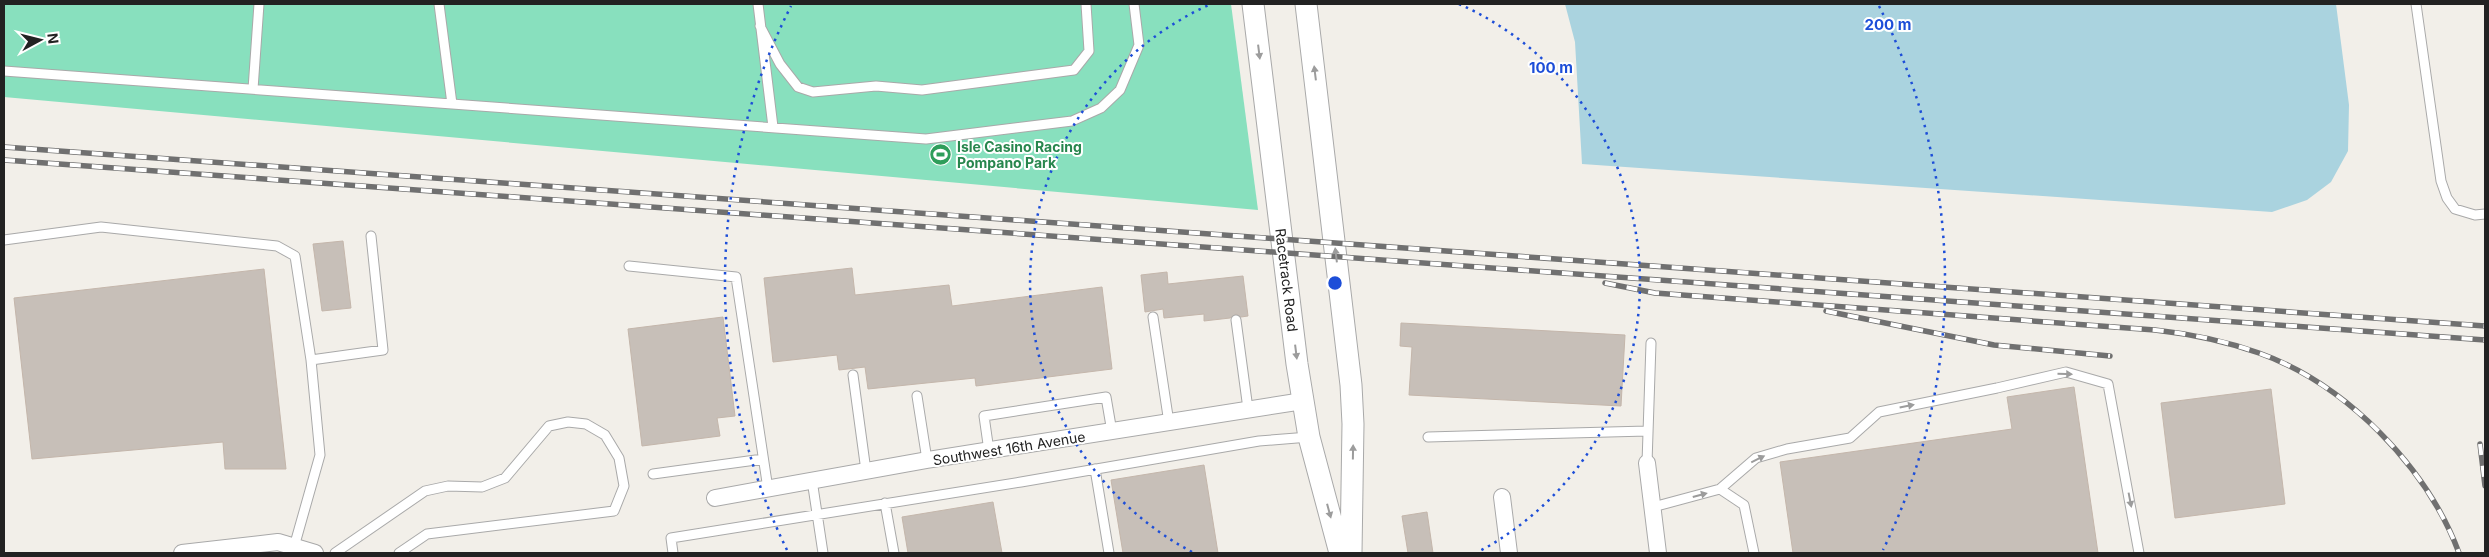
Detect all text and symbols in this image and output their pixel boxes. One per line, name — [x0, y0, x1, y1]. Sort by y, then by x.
north arrow — [15, 15, 65, 65]
text: 200 m — [1865, 15, 1911, 34]
text: N — [44, 32, 62, 45]
one-way arrow — [1255, 44, 1263, 60]
text: 100 m — [1529, 58, 1573, 77]
one-way arrow — [1311, 64, 1319, 80]
place label: Isle Casino Racing Pompano Park — [957, 138, 1082, 171]
sports icon: Isle Casino Racing Pompano Park — [929, 142, 953, 166]
street label: Racetrack Road — [1272, 227, 1302, 333]
one-way arrow — [1332, 247, 1340, 263]
centre of rings — [1326, 274, 1344, 292]
one-way arrow — [1292, 345, 1300, 361]
one-way arrow — [2058, 370, 2074, 378]
one-way arrow — [1899, 402, 1914, 410]
street label: Southwest 16th Avenue — [932, 428, 1086, 468]
one-way arrow — [1349, 444, 1357, 460]
one-way arrow — [1751, 455, 1765, 463]
one-way arrow — [1692, 490, 1707, 498]
one-way arrow — [2126, 493, 2134, 509]
one-way arrow — [1325, 504, 1333, 519]

